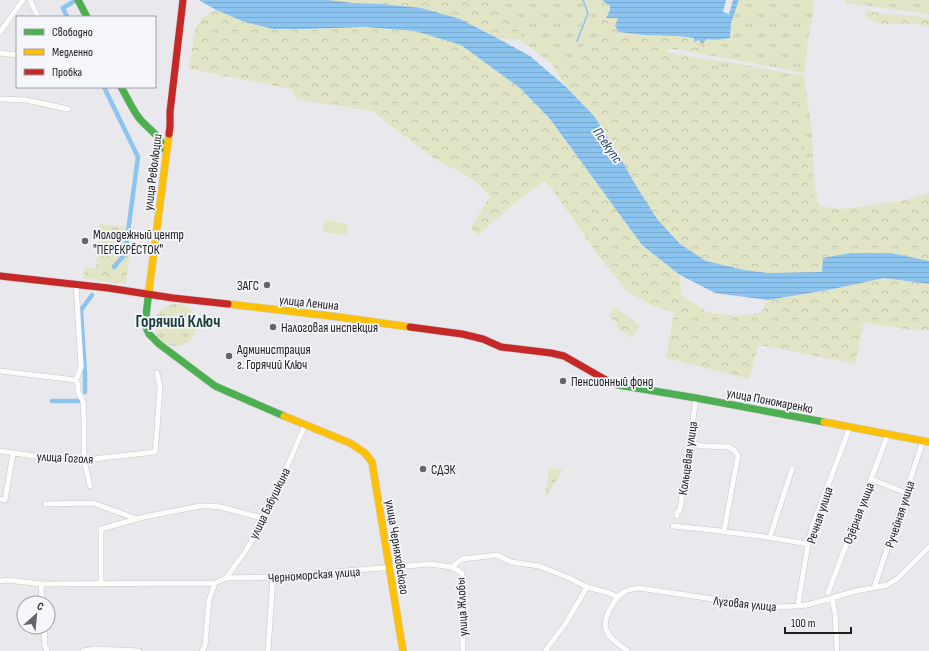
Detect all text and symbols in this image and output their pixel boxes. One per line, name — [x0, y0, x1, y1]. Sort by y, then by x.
legend — [16, 16, 156, 88]
text: Свободно — [52, 25, 93, 40]
text: Медленно — [52, 45, 93, 60]
text: Пробка — [52, 65, 83, 80]
water label: Псекупс — [589, 124, 626, 167]
street label: улица Революции — [140, 133, 166, 211]
place label: Молодежный центр "ПЕРЕКРЁСТОК" — [93, 227, 184, 258]
marker: Молодежный центр "ПЕРЕКРЁСТОК" — [80, 236, 90, 246]
place label: ЗАГС — [237, 278, 259, 294]
marker: ЗАГС — [262, 280, 272, 290]
street label: улица Ленина — [278, 292, 339, 314]
district label: Горячий Ключ — [136, 312, 220, 332]
place label: Налоговая инспекция — [281, 320, 378, 336]
marker: Налоговая инспекция — [268, 322, 278, 332]
place label: Администрация г. Горячий Ключ — [236, 342, 311, 373]
marker: Администрация г. Горячий Ключ — [224, 351, 234, 361]
place label: Пенсионный фонд — [571, 374, 653, 390]
marker: Пенсионный фонд — [558, 376, 568, 386]
street label: улица Пономаренко — [725, 385, 814, 417]
street label: Кольцевая улица — [675, 420, 701, 496]
street label: улица Гоголя — [36, 449, 94, 467]
place label: СДЭК — [431, 462, 456, 478]
marker: СДЭК — [418, 464, 428, 474]
street label: улица Бабушкина — [246, 465, 294, 542]
street label: Ручейная улица — [882, 479, 918, 550]
street label: Озёрная улица — [840, 480, 878, 546]
street label: Речная улица — [803, 485, 837, 546]
street label: улица Черняховского — [382, 499, 412, 596]
street label: Черноморская улица — [267, 564, 361, 586]
street label: улица Жлобы — [452, 577, 472, 637]
street label: Луговая улица — [712, 593, 777, 615]
north arrow — [16, 595, 56, 635]
text: С — [35, 599, 46, 614]
scale bar — [785, 609, 851, 635]
text: 100 m — [791, 616, 816, 631]

